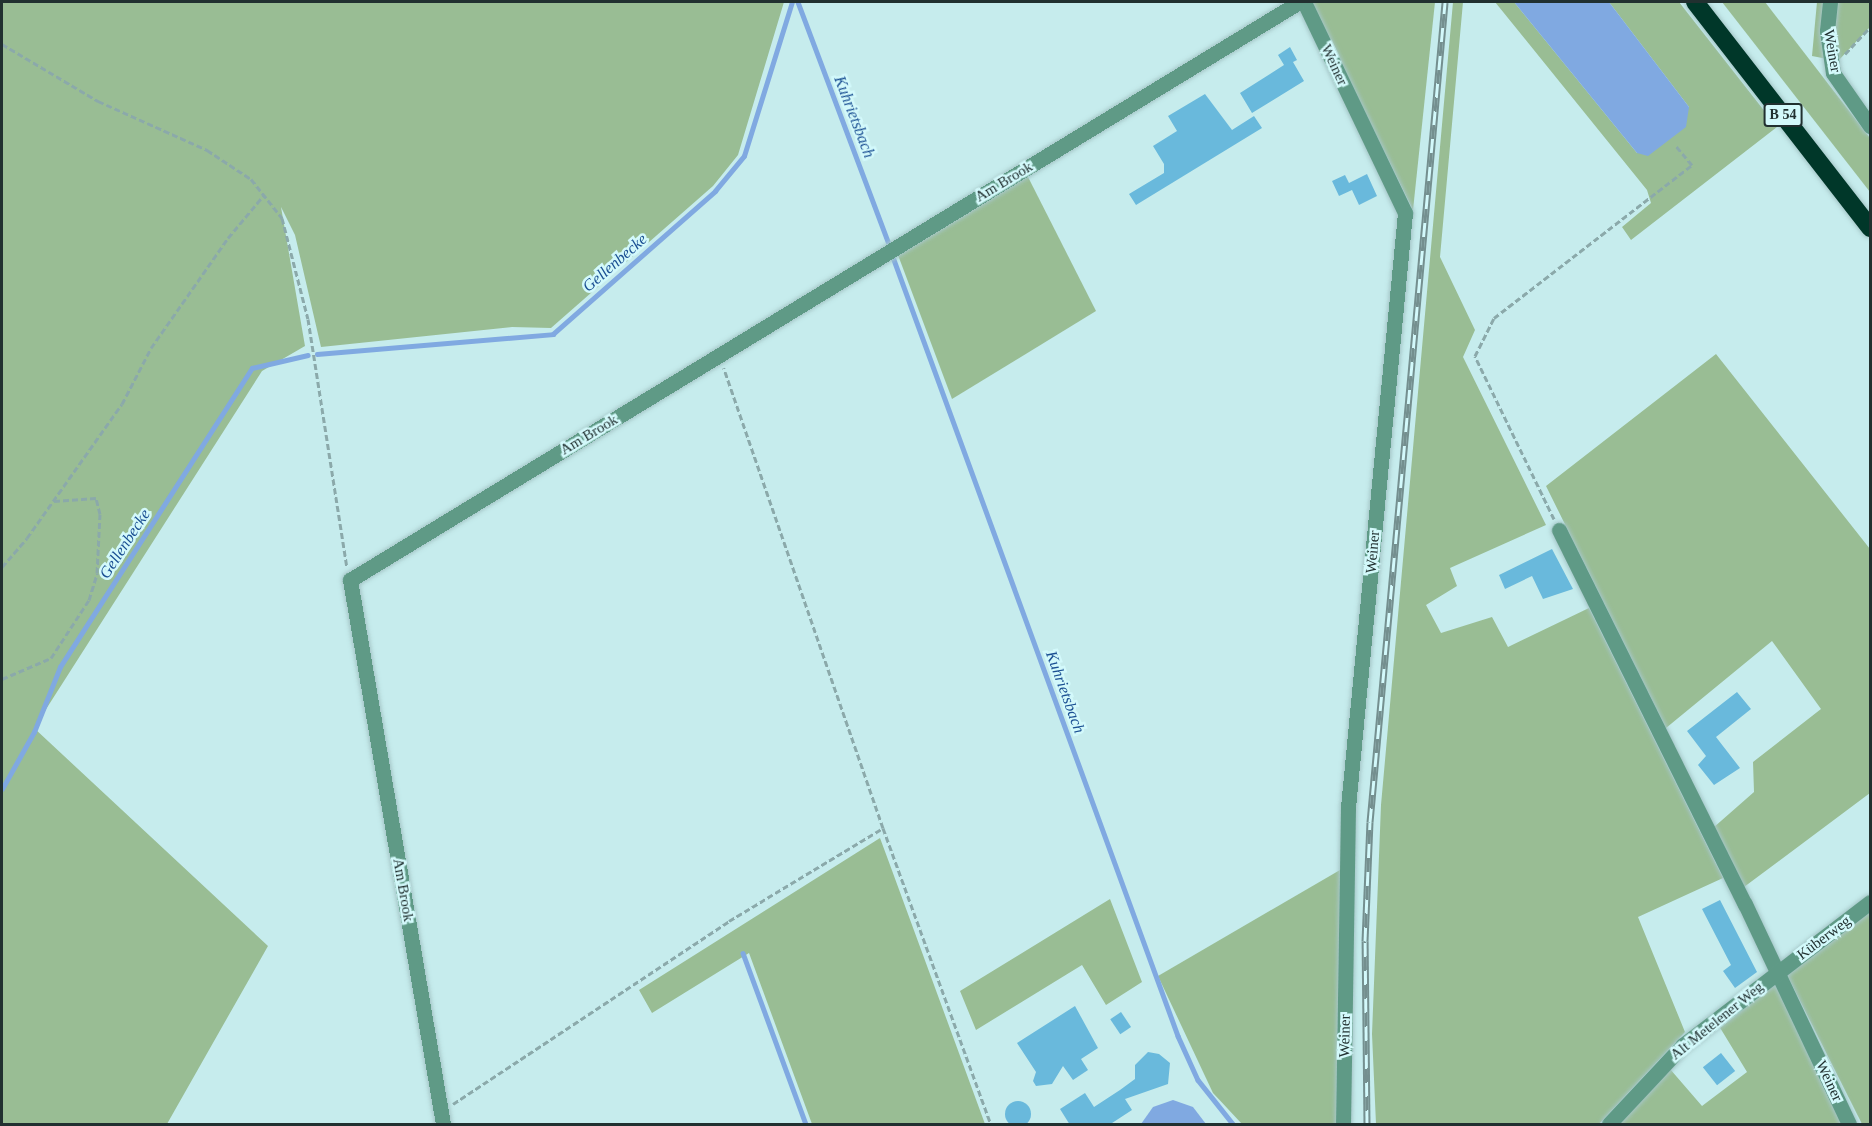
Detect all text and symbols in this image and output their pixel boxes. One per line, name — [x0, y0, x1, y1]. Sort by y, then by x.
street label: Weiner — [1819, 28, 1845, 74]
street label: Weiner — [1317, 42, 1351, 88]
water label: Kuhrietsbach — [830, 73, 878, 161]
road number: B 54 — [1764, 104, 1802, 126]
street label: Am Brook — [972, 158, 1036, 206]
water label: Gellenbecke — [579, 230, 651, 296]
street label: Am Brook — [557, 411, 621, 459]
water label: Gellenbecke — [95, 506, 155, 582]
street label: Weiner — [1362, 530, 1384, 574]
water label: Kuhrietsbach — [1041, 648, 1089, 736]
street label: Am Brook — [389, 857, 417, 923]
street label: Küberweg — [1794, 912, 1854, 964]
street label: Alt Metelener Weg — [1667, 978, 1767, 1064]
street label: Weiner — [1336, 1014, 1354, 1058]
street label: Weiner — [1812, 1058, 1846, 1104]

